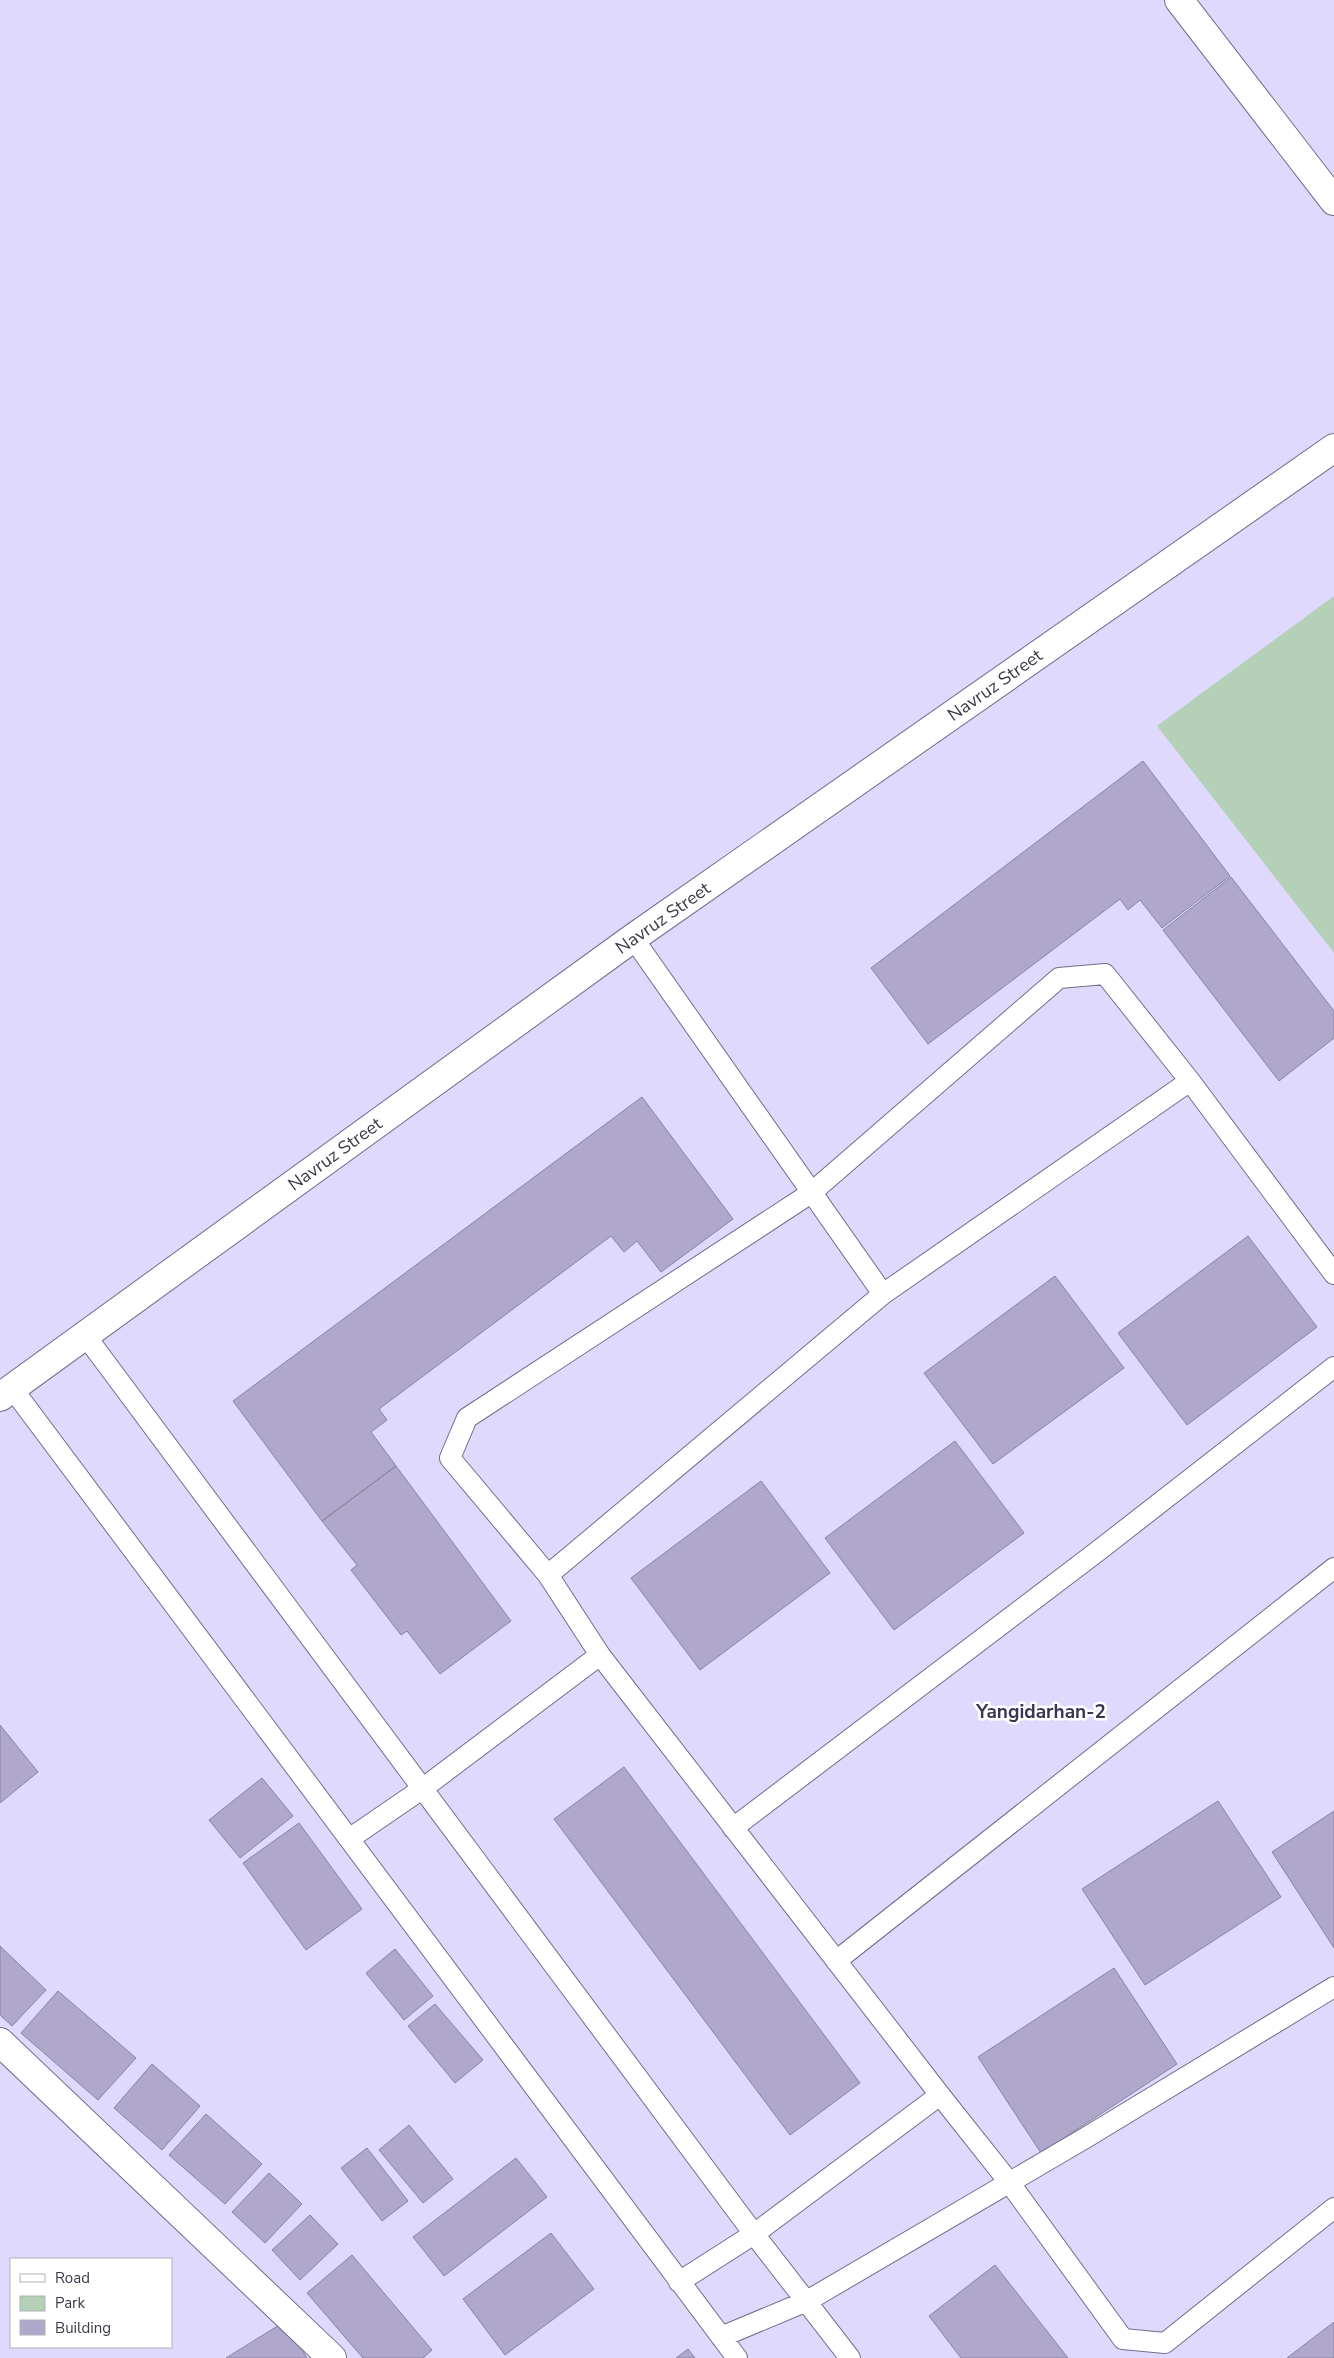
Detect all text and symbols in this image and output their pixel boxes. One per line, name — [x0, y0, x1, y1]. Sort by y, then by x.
street label: Navruz Street — [943, 643, 1048, 727]
street label: Navruz Street — [611, 876, 716, 960]
street label: Navruz Street — [283, 1111, 387, 1196]
district label: Yangidarhan-2 — [975, 1699, 1106, 1725]
legend — [10, 2258, 172, 2348]
text: Road — [55, 2268, 90, 2288]
text: Park — [55, 2293, 85, 2313]
text: Building — [55, 2318, 111, 2338]

